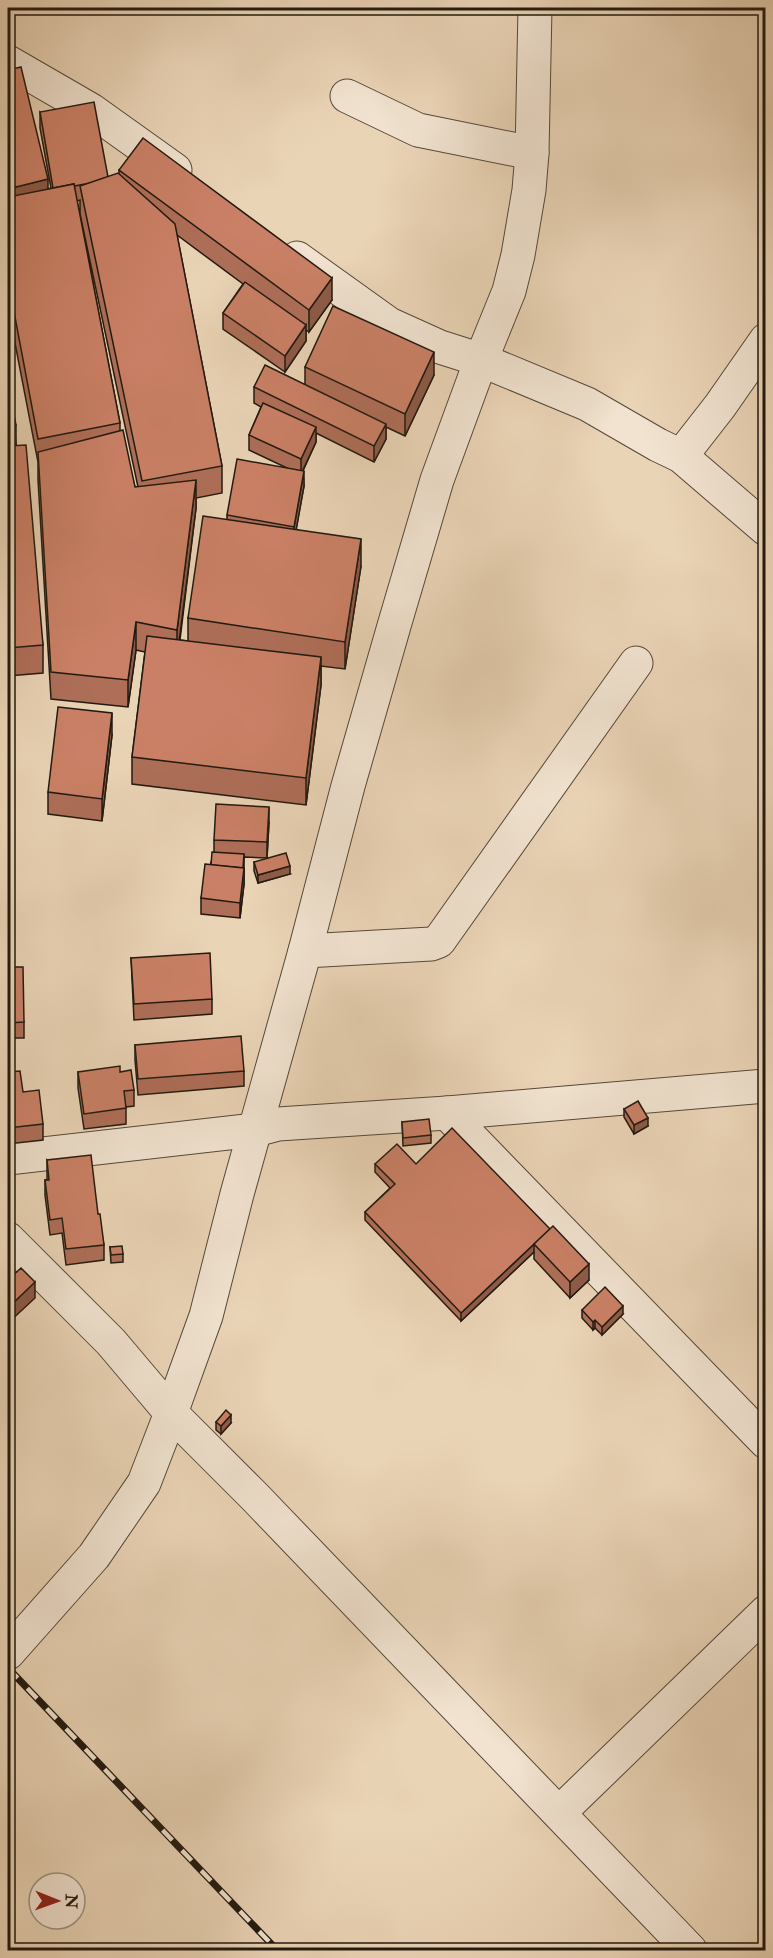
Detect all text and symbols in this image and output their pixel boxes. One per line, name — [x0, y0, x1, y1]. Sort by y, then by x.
north arrow — [27, 1871, 87, 1931]
text: N — [61, 1893, 81, 1909]

